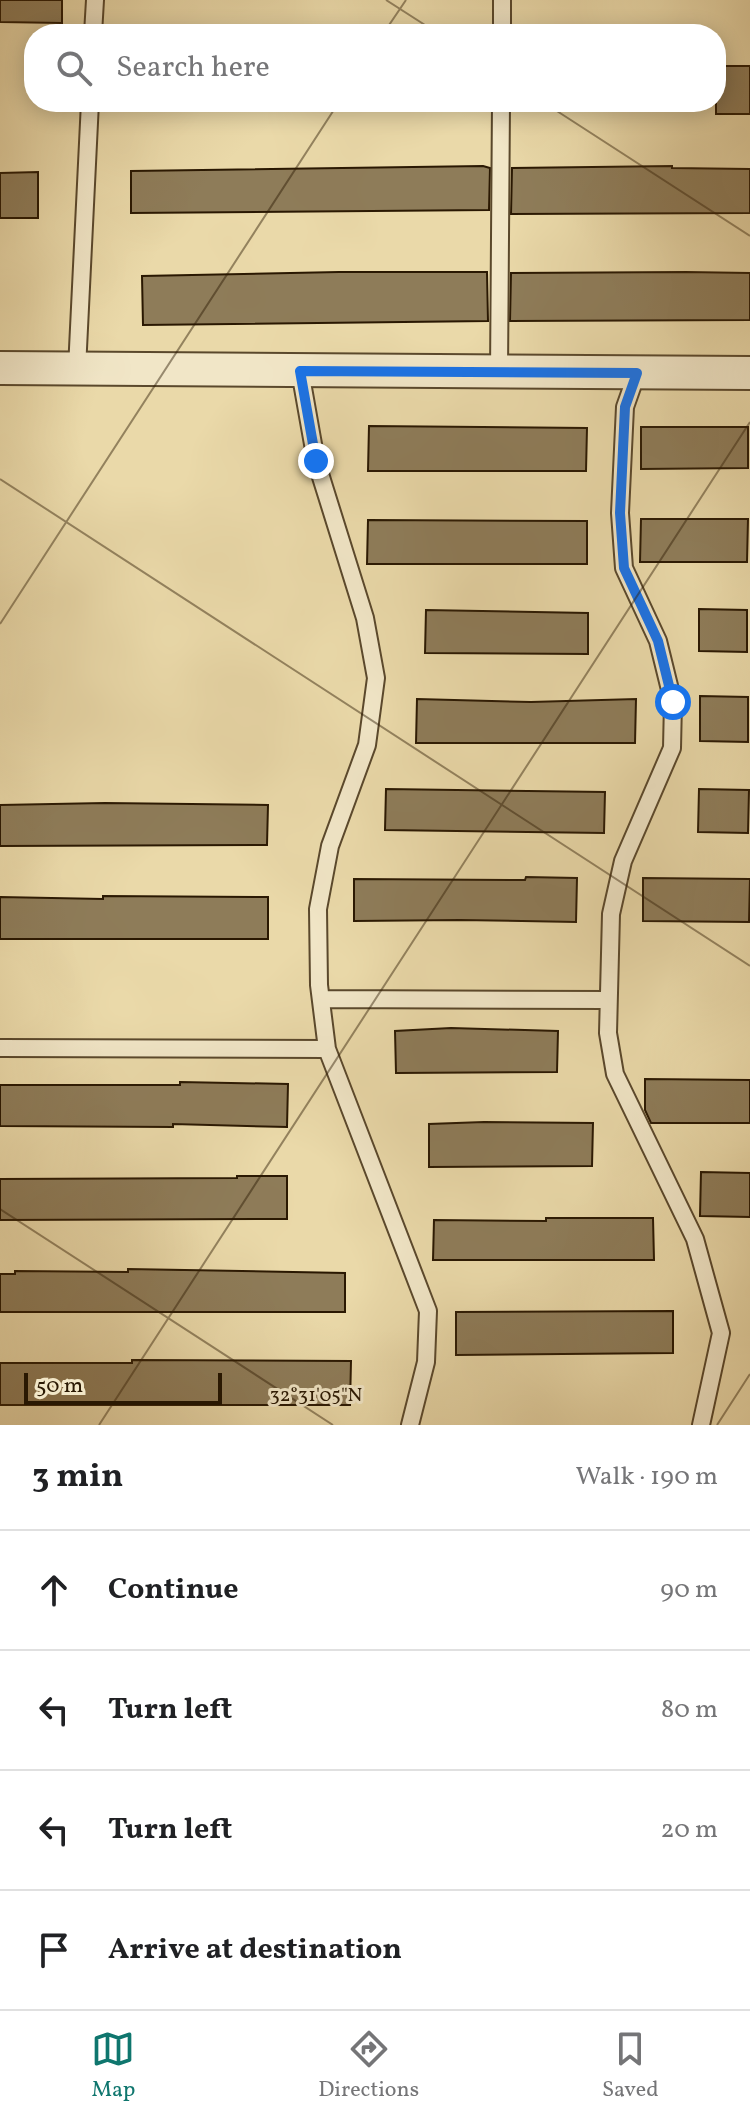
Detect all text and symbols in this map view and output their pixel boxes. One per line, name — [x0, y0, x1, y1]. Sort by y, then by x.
search box — [24, 24, 726, 112]
icon: search — [52, 46, 96, 90]
text: Search here — [116, 47, 270, 89]
route end — [298, 443, 334, 479]
route start — [655, 684, 691, 720]
scale bar — [24, 1369, 222, 1405]
text: 50 m — [36, 1371, 83, 1402]
text: 32°31'05"N — [270, 1382, 363, 1410]
text: 3 min — [32, 1454, 123, 1501]
text: Walk · 190 m — [575, 1459, 718, 1495]
icon: ahead — [32, 1568, 76, 1612]
text: Continue — [108, 1569, 239, 1611]
text: 90 m — [660, 1572, 718, 1608]
icon: left — [32, 1688, 76, 1732]
text: Turn left — [108, 1689, 232, 1731]
text: 80 m — [661, 1692, 718, 1728]
icon: left — [32, 1808, 76, 1852]
text: Turn left — [108, 1809, 232, 1851]
text: 20 m — [660, 1812, 718, 1848]
icon: arrive — [32, 1928, 76, 1972]
text: Arrive at destination — [108, 1929, 402, 1971]
tab: Map — [91, 2027, 135, 2106]
tab: Directions — [318, 2027, 419, 2106]
tab: Saved — [602, 2027, 659, 2106]

